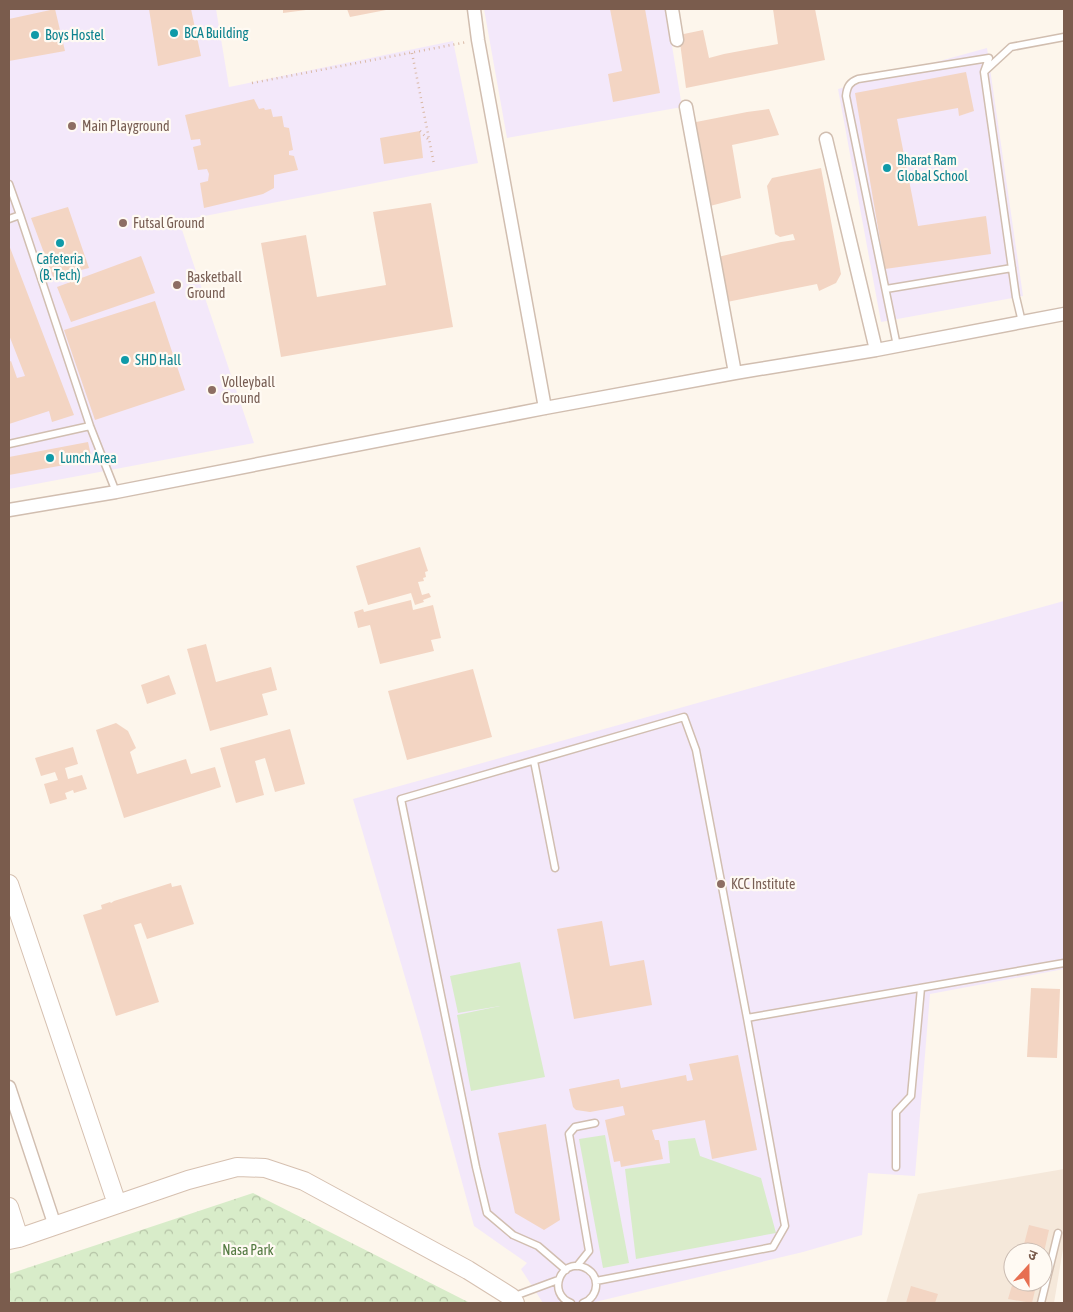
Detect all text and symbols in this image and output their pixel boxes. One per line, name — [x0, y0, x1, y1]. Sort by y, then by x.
place label: BCA Building — [184, 25, 249, 41]
place label: Boys Hostel — [45, 27, 105, 43]
marker: BCA Building — [168, 27, 180, 39]
marker: Boys Hostel — [29, 29, 41, 41]
place label: Main Playground — [82, 118, 170, 134]
marker: Main Playground — [66, 120, 78, 132]
place label: Bharat Ram Global School — [897, 152, 968, 184]
marker: Bharat Ram Global School — [881, 162, 893, 174]
place label: Futsal Ground — [133, 215, 205, 231]
marker: Futsal Ground — [117, 217, 129, 229]
marker: Cafeteria (B. Tech) — [54, 237, 66, 249]
place label: Cafeteria (B. Tech) — [36, 251, 84, 283]
place label: Basketball Ground — [187, 269, 242, 301]
marker: Basketball Ground — [171, 279, 183, 291]
place label: SHD Hall — [135, 352, 181, 368]
marker: SHD Hall — [119, 354, 131, 366]
place label: Volleyball Ground — [222, 374, 275, 406]
marker: Volleyball Ground — [206, 384, 218, 396]
place label: Lunch Area — [60, 450, 117, 466]
marker: Lunch Area — [44, 452, 56, 464]
place label: KCC Institute — [731, 876, 795, 892]
marker: KCC Institute — [715, 878, 727, 890]
park label: Nasa Park — [222, 1242, 274, 1258]
north arrow — [1003, 1242, 1053, 1292]
text: उ — [1026, 1246, 1040, 1264]

